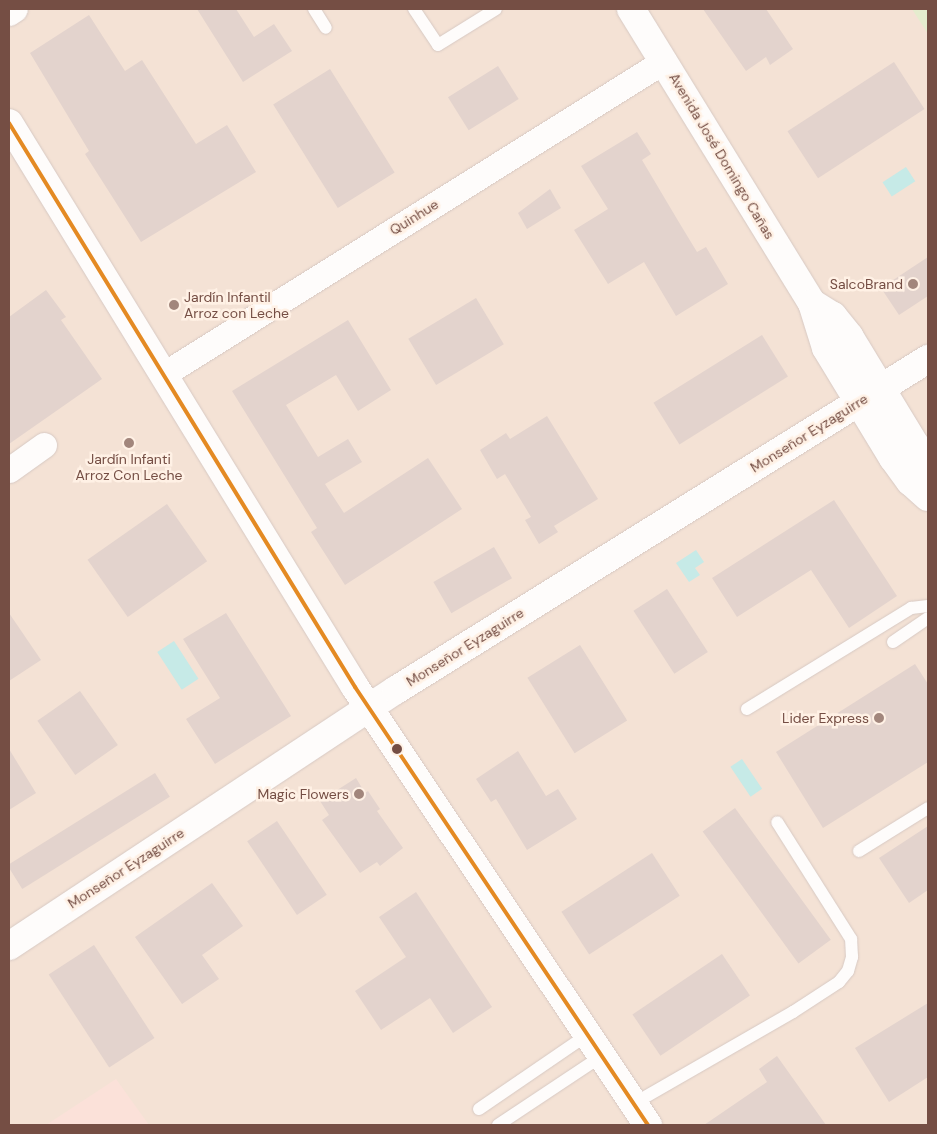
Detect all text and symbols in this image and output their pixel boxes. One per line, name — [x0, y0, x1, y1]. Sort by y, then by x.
street label: Avenida José Domingo Cañas — [666, 70, 778, 242]
street label: Quinhue — [387, 195, 441, 239]
place label: SalcoBrand — [830, 276, 903, 292]
marker: SalcoBrand — [907, 278, 919, 290]
place label: Jardín Infantil Arroz con Leche — [184, 289, 289, 322]
marker: Jardín Infantil Arroz con Leche — [168, 299, 180, 311]
street label: Monseñor Eyzaguirre — [747, 390, 871, 476]
marker: Jardín Infanti Arroz Con Leche — [123, 437, 135, 449]
place label: Jardín Infanti Arroz Con Leche — [76, 451, 182, 484]
street label: Monseñor Eyzaguirre — [403, 604, 527, 690]
place label: Lider Express — [782, 710, 869, 726]
marker: Lider Express — [873, 712, 885, 724]
unlabelled marker — [392, 744, 402, 754]
place label: Magic Flowers — [257, 786, 349, 802]
marker: Magic Flowers — [353, 788, 365, 800]
street label: Monseñor Eyzaguirre — [65, 824, 187, 912]

